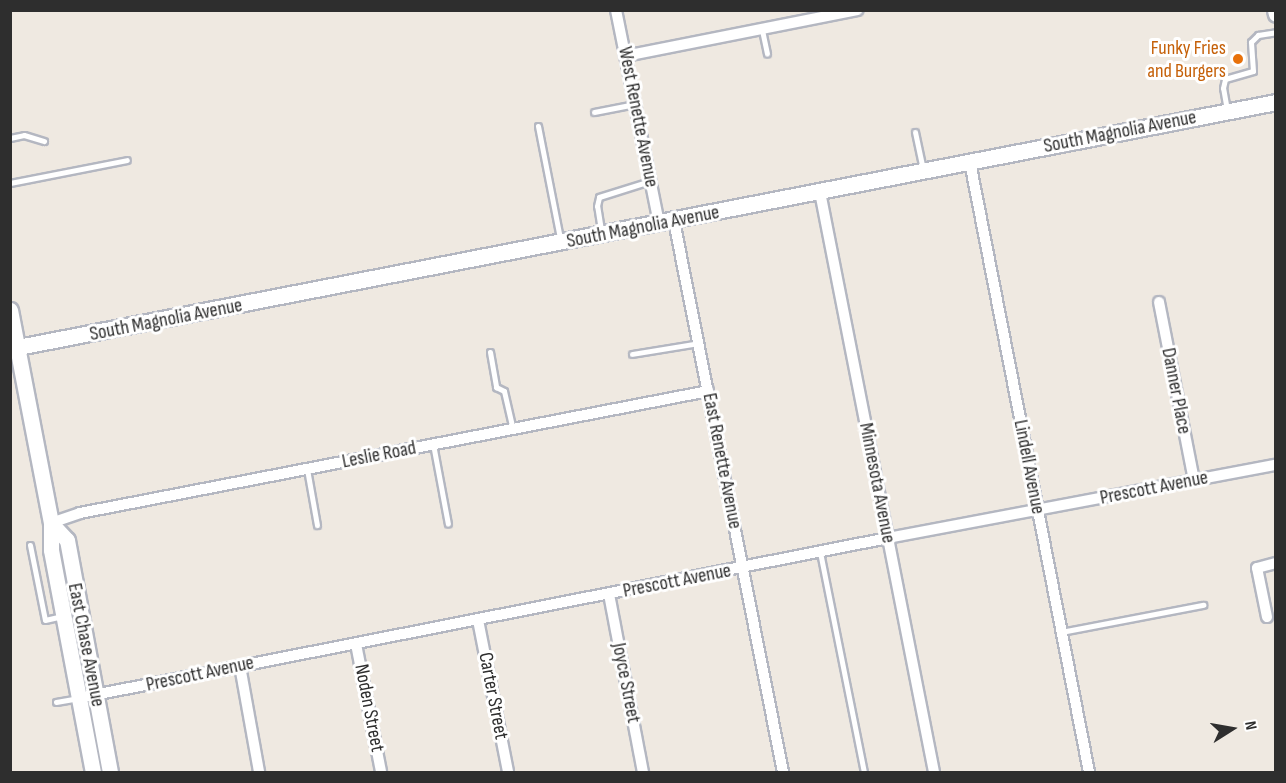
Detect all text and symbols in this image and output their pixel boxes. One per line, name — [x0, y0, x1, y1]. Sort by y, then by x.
place label: Funky Fries and Burgers — [1147, 36, 1226, 83]
street label: West Renette Avenue — [613, 45, 663, 189]
marker: Funky Fries and Burgers — [1231, 52, 1245, 66]
street label: South Magnolia Avenue — [1042, 105, 1198, 159]
street label: South Magnolia Avenue — [565, 200, 721, 254]
street label: South Magnolia Avenue — [88, 293, 244, 347]
street label: Danner Place — [1156, 346, 1196, 436]
street label: East Renette Avenue — [697, 391, 747, 531]
street label: Lindell Avenue — [1008, 418, 1050, 516]
street label: Minnesota Avenue — [854, 421, 900, 545]
street label: Leslie Road — [340, 436, 418, 474]
street label: Prescott Avenue — [1098, 466, 1210, 510]
street label: Prescott Avenue — [621, 559, 733, 603]
street label: East Chase Avenue — [62, 581, 110, 709]
street label: Joyce Street — [606, 641, 646, 725]
street label: Carter Street — [473, 650, 513, 742]
street label: Prescott Avenue — [144, 651, 256, 697]
street label: Noden Street — [349, 662, 389, 754]
north arrow — [1202, 699, 1262, 759]
text: N — [1240, 719, 1260, 731]

